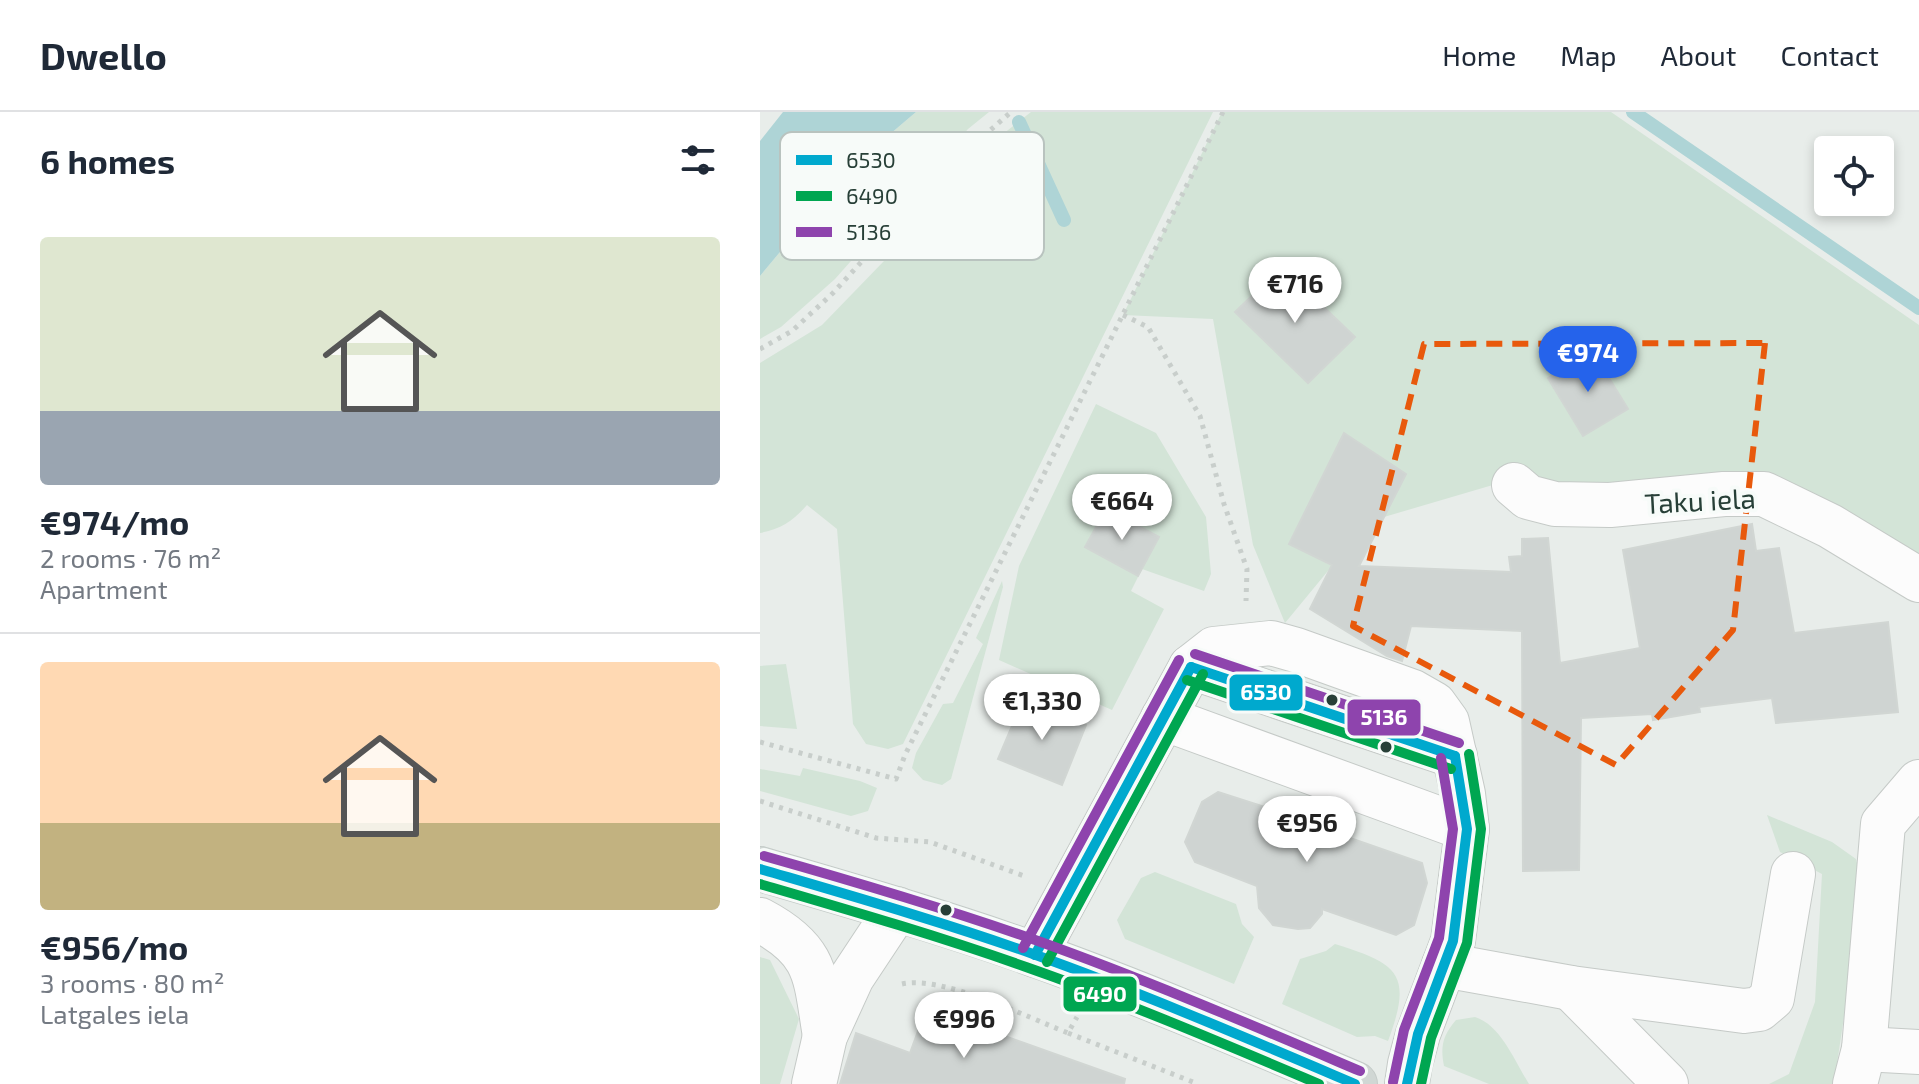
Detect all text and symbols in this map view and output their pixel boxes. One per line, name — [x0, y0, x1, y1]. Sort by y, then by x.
text: Dwello — [40, 32, 167, 78]
text: Home — [1442, 38, 1516, 72]
text: Map — [1560, 38, 1617, 72]
text: About — [1661, 38, 1736, 72]
text: Contact — [1780, 38, 1879, 72]
legend — [780, 132, 1044, 260]
map controls — [1814, 136, 1894, 216]
button: locate — [1814, 136, 1894, 216]
icon: filters — [676, 138, 720, 182]
text: 6 homes — [40, 140, 175, 181]
text: 6530 — [846, 146, 896, 172]
text: 6490 — [846, 182, 898, 208]
text: 5136 — [846, 218, 891, 244]
pin: €716 — [1248, 257, 1342, 325]
text: €716 — [1267, 267, 1324, 298]
icon: home — [308, 289, 452, 433]
pin: €974 — [1541, 326, 1635, 394]
text: €974 — [1557, 336, 1619, 367]
pin: €664 — [1075, 474, 1169, 542]
street label: Taku iela — [1644, 480, 1756, 520]
text: €664 — [1090, 484, 1154, 515]
text: €974/mo — [40, 501, 189, 542]
text: 2 rooms · 76 m² — [40, 542, 221, 573]
text: Apartment — [40, 573, 168, 604]
line badge: 6530 — [1228, 673, 1304, 712]
pin: €1,330 — [977, 674, 1107, 742]
text: 6530 — [1240, 678, 1292, 704]
text: €1,330 — [1002, 684, 1082, 715]
unlabelled marker — [1324, 692, 1340, 708]
line badge: 5136 — [1346, 698, 1422, 737]
text: 5136 — [1360, 703, 1408, 729]
icon: home — [308, 714, 452, 858]
unlabelled marker — [1378, 739, 1394, 755]
pin: €956 — [1260, 796, 1354, 864]
text: €956 — [1276, 806, 1338, 837]
unlabelled marker — [938, 902, 954, 918]
text: €956/mo — [40, 926, 188, 967]
text: 3 rooms · 80 m² — [40, 967, 224, 998]
line badge: 6490 — [1062, 975, 1138, 1013]
text: 6490 — [1073, 980, 1127, 1006]
pin: €996 — [917, 992, 1011, 1060]
text: Latgales iela — [40, 998, 189, 1029]
text: €996 — [933, 1002, 995, 1033]

